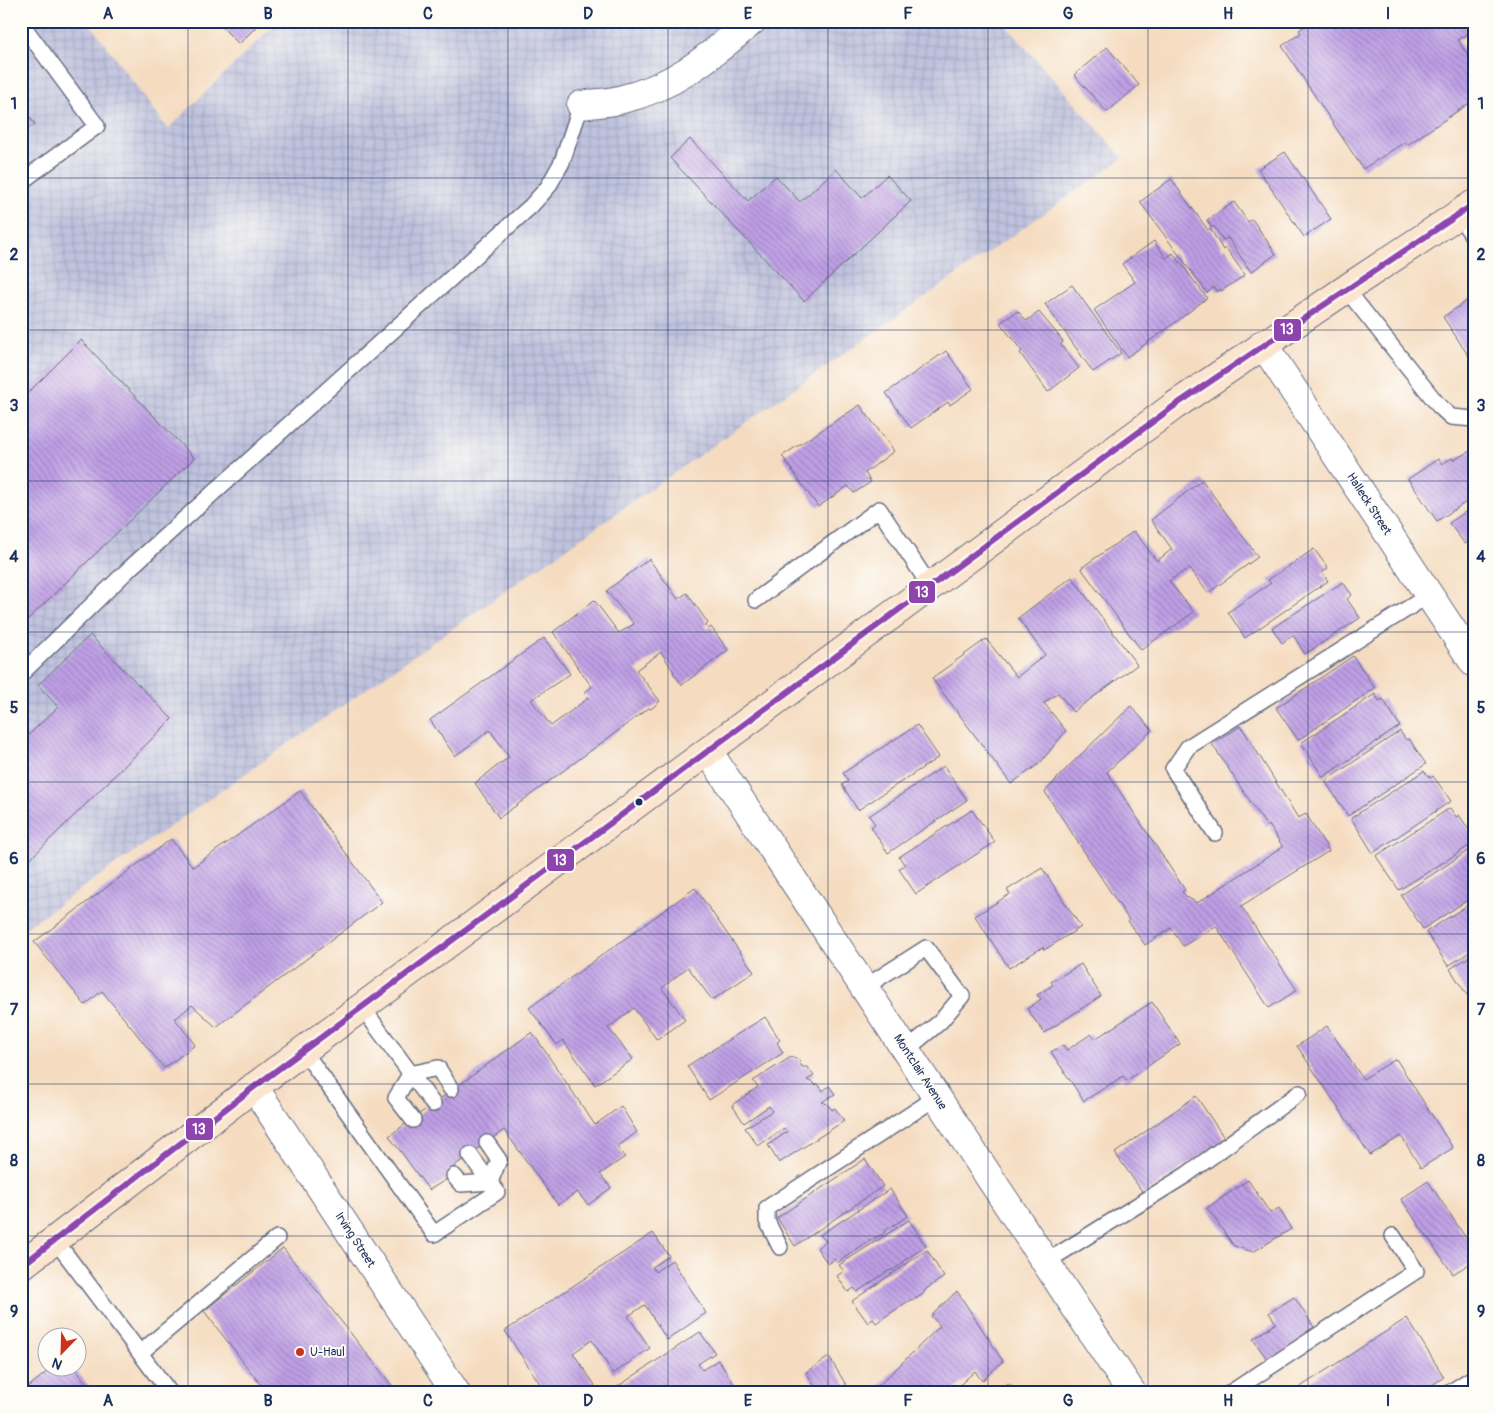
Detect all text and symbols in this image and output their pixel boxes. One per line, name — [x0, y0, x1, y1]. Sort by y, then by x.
text: A — [103, 4, 114, 24]
text: B — [263, 4, 273, 24]
text: C — [423, 4, 433, 24]
text: D — [583, 4, 593, 24]
text: E — [744, 4, 753, 24]
text: F — [903, 4, 913, 24]
text: G — [1063, 4, 1074, 24]
text: H — [1223, 4, 1233, 24]
text: I — [1386, 4, 1390, 24]
text: 1 — [11, 94, 17, 114]
text: 1 — [1478, 94, 1484, 114]
text: 2 — [10, 245, 19, 265]
text: 2 — [1477, 245, 1486, 265]
line badge: 13 — [1273, 318, 1302, 342]
text: 13 — [1280, 321, 1294, 338]
text: 3 — [10, 396, 19, 416]
text: 3 — [1477, 396, 1486, 416]
street label: Halleck Street — [1343, 470, 1395, 538]
text: 4 — [9, 547, 19, 567]
text: 4 — [1476, 547, 1486, 567]
line badge: 13 — [908, 580, 936, 604]
text: 13 — [915, 584, 929, 601]
text: 5 — [10, 698, 19, 718]
text: 5 — [1477, 698, 1486, 718]
unlabelled marker — [634, 797, 644, 807]
line badge: 13 — [546, 848, 575, 872]
text: 6 — [9, 849, 19, 869]
text: 6 — [1476, 849, 1486, 869]
text: 13 — [553, 852, 567, 869]
text: 7 — [10, 1000, 19, 1020]
text: 7 — [1477, 1000, 1486, 1020]
street label: Montclair Avenue — [890, 1031, 950, 1113]
line badge: 13 — [185, 1117, 214, 1141]
text: 13 — [192, 1121, 206, 1138]
text: 8 — [10, 1151, 18, 1171]
text: 8 — [1477, 1151, 1485, 1171]
street label: Irving Street — [332, 1209, 379, 1271]
text: 9 — [10, 1302, 18, 1322]
text: 9 — [1477, 1302, 1485, 1322]
north arrow — [38, 1326, 88, 1376]
place label: U-Haul — [310, 1345, 345, 1360]
marker: U-Haul — [294, 1346, 306, 1358]
text: N — [49, 1354, 65, 1373]
text: A — [103, 1391, 114, 1411]
text: B — [263, 1391, 273, 1411]
text: C — [423, 1391, 433, 1411]
text: D — [583, 1391, 593, 1411]
text: E — [744, 1391, 753, 1411]
text: F — [903, 1391, 913, 1411]
text: G — [1063, 1391, 1074, 1411]
text: H — [1223, 1391, 1233, 1411]
text: I — [1386, 1391, 1390, 1411]

